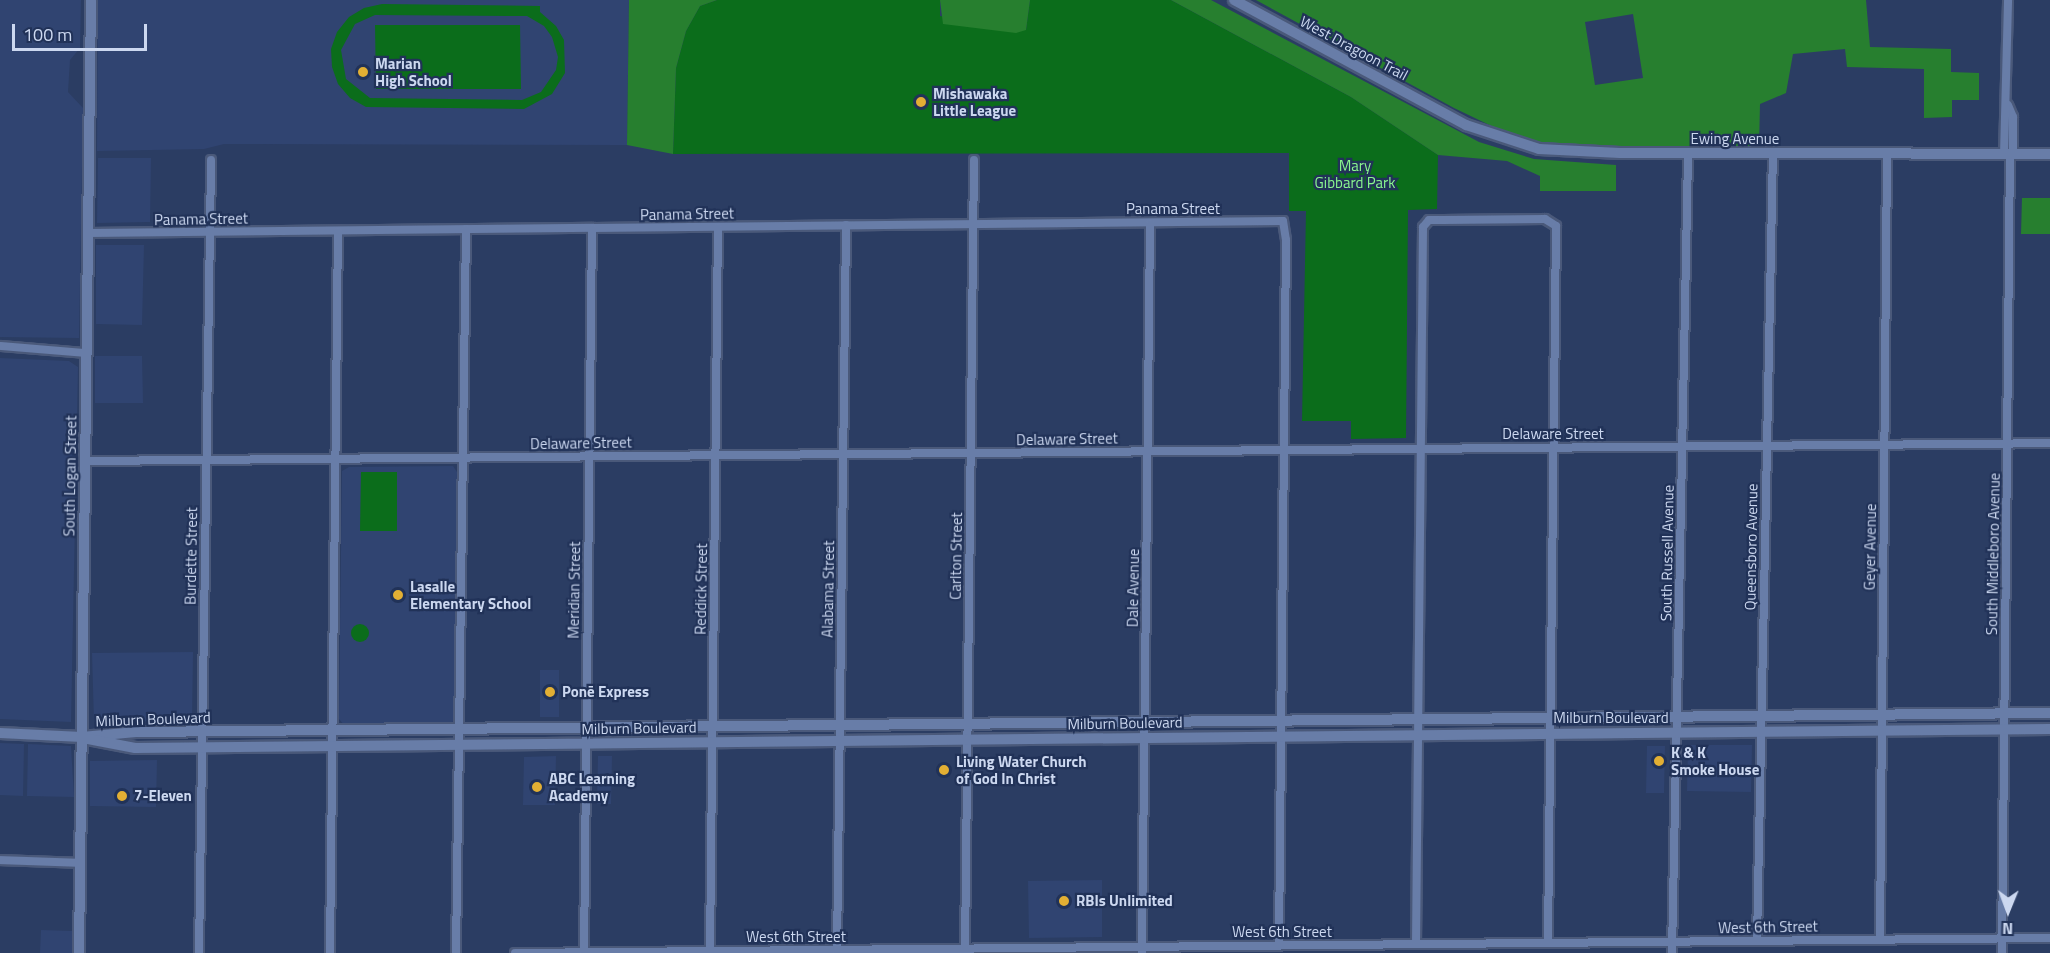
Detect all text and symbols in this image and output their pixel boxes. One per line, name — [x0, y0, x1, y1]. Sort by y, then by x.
scale bar — [15, 12, 150, 50]
street label: West Dragoon Trail — [1297, 12, 1411, 84]
text: 100 m — [23, 21, 72, 48]
place label: Marian High School — [375, 54, 452, 89]
marker: Marian High School — [356, 65, 370, 79]
place label: Mishawaka Little League — [933, 84, 1016, 119]
marker: Mishawaka Little League — [914, 95, 928, 109]
street label: Ewing Avenue — [1691, 130, 1779, 148]
park label: Mary Gibbard Park — [1315, 156, 1395, 191]
street label: Panama Street — [1126, 200, 1220, 218]
street label: Panama Street — [640, 204, 734, 224]
street label: Panama Street — [154, 209, 248, 229]
street label: South Logan Street — [60, 415, 80, 537]
street label: Delaware Street — [1502, 425, 1604, 443]
street label: Delaware Street — [1016, 429, 1118, 449]
street label: Delaware Street — [530, 433, 632, 453]
street label: South Middleboro Avenue — [1983, 473, 2003, 635]
street label: Queensboro Avenue — [1741, 483, 1761, 611]
street label: South Russell Avenue — [1657, 485, 1677, 621]
street label: Geyer Avenue — [1860, 503, 1880, 591]
street label: Burdette Street — [181, 507, 201, 605]
street label: Carlton Street — [946, 512, 966, 600]
street label: Alabama Street — [818, 540, 838, 638]
street label: Meridian Street — [564, 541, 584, 639]
street label: Reddick Street — [691, 543, 711, 635]
street label: Dale Avenue — [1123, 549, 1143, 627]
place label: Lasalle Elementary School — [410, 577, 531, 612]
marker: Lasalle Elementary School — [391, 588, 405, 602]
place label: Ponē Express — [562, 683, 649, 701]
marker: Ponē Express — [543, 685, 557, 699]
street label: Milburn Boulevard — [95, 708, 211, 730]
street label: Milburn Boulevard — [1553, 709, 1669, 727]
street label: Milburn Boulevard — [1067, 713, 1183, 733]
street label: Milburn Boulevard — [581, 718, 697, 738]
place label: K & K Smoke House — [1671, 743, 1759, 778]
place label: Living Water Church of God In Christ — [956, 752, 1087, 787]
marker: K & K Smoke House — [1652, 754, 1666, 768]
marker: Living Water Church of God In Christ — [937, 763, 951, 777]
place label: ABC Learning Academy — [549, 769, 635, 804]
marker: ABC Learning Academy — [530, 780, 544, 794]
place label: 7-Eleven — [134, 787, 192, 805]
marker: 7-Eleven — [115, 789, 129, 803]
north arrow — [1978, 881, 2038, 941]
place label: RBIs Unlimited — [1076, 892, 1173, 910]
marker: RBIs Unlimited — [1057, 894, 1071, 908]
street label: West 6th Street — [1718, 917, 1818, 937]
text: N — [2002, 917, 2013, 941]
street label: West 6th Street — [1232, 923, 1332, 941]
street label: West 6th Street — [746, 928, 846, 946]

